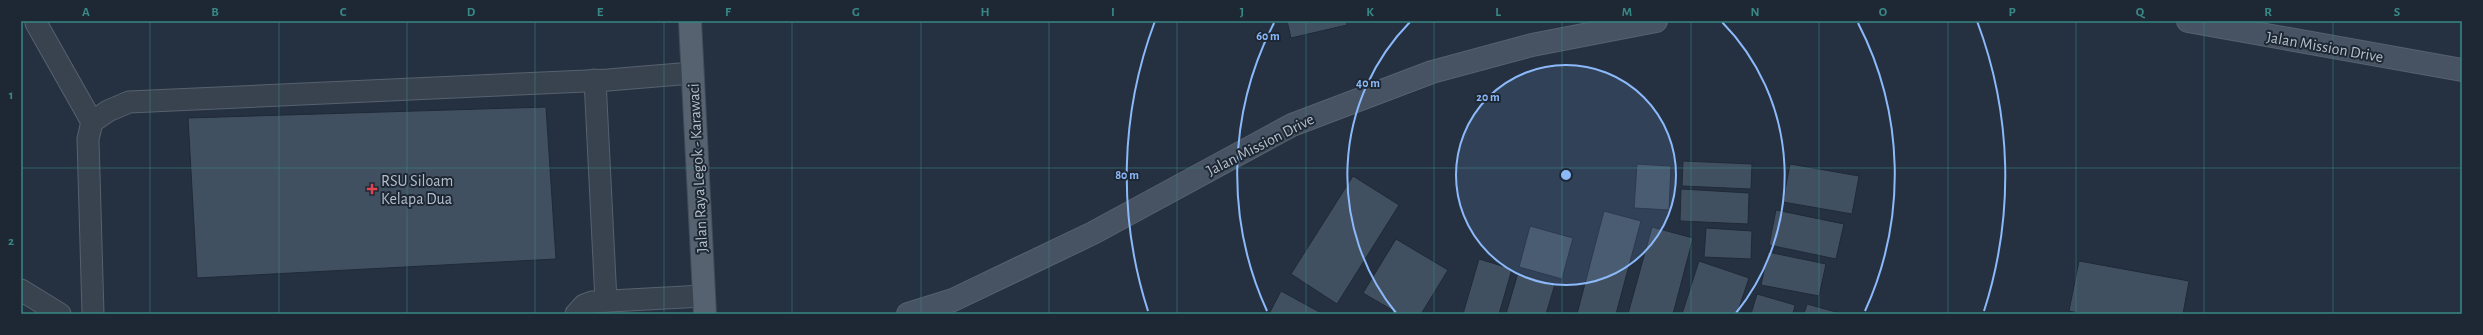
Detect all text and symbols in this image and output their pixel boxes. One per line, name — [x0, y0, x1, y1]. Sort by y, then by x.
text: A — [82, 6, 90, 19]
text: B — [211, 6, 219, 19]
text: C — [340, 6, 347, 19]
text: D — [467, 6, 476, 19]
text: E — [597, 6, 604, 19]
text: F — [725, 6, 732, 19]
text: G — [852, 6, 860, 19]
text: H — [980, 6, 990, 19]
text: I — [1111, 6, 1115, 19]
text: J — [1240, 6, 1244, 19]
text: K — [1366, 6, 1374, 19]
text: L — [1495, 6, 1501, 19]
text: M — [1622, 6, 1632, 19]
text: N — [1750, 6, 1760, 19]
text: O — [1879, 6, 1888, 19]
text: P — [2008, 6, 2016, 19]
text: Q — [2136, 6, 2146, 19]
text: R — [2264, 6, 2272, 19]
text: S — [2394, 6, 2401, 19]
street label: Jalan Mission Drive — [2265, 29, 2384, 65]
text: 60 m — [1256, 30, 1280, 42]
text: 40 m — [1356, 77, 1380, 89]
street label: Jalan Raya Legok - Karawaci — [686, 83, 711, 253]
text: 1 — [9, 89, 13, 102]
text: 20 m — [1476, 91, 1500, 103]
street label: Jalan Mission Drive — [1204, 111, 1317, 179]
centre of rings — [1559, 168, 1573, 182]
text: 80 m — [1115, 169, 1139, 181]
place label: RSU Siloam Kelapa Dua — [381, 173, 453, 207]
marker: RSU Siloam Kelapa Dua — [366, 183, 378, 195]
text: 2 — [8, 235, 14, 248]

